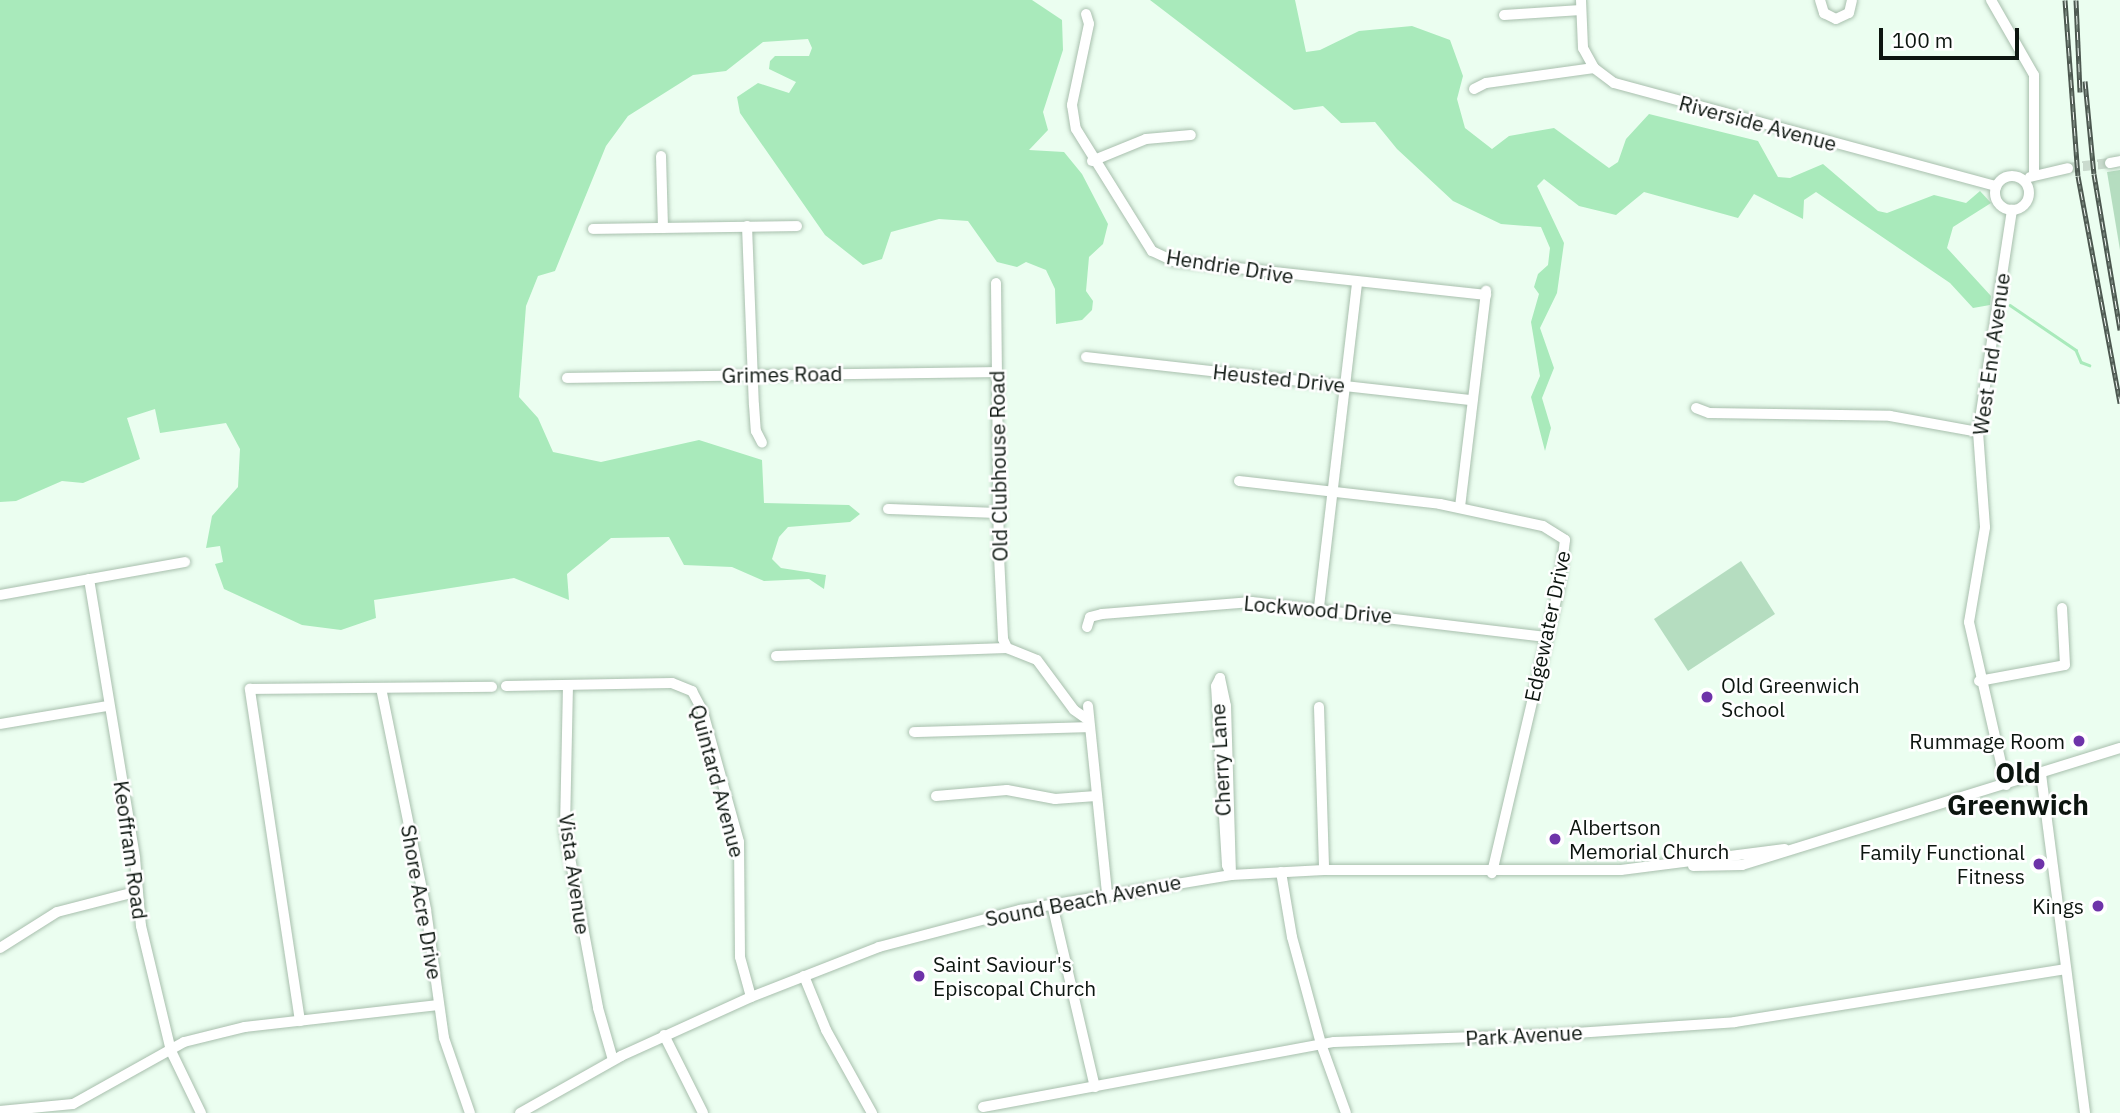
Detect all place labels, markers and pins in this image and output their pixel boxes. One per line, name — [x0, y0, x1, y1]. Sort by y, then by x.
place label: Old Greenwich School — [1721, 672, 1860, 722]
marker: Old Greenwich School — [1699, 689, 1715, 705]
place label: Rummage Room — [1909, 728, 2065, 754]
marker: Rummage Room — [2071, 733, 2087, 749]
place label: Albertson Memorial Church — [1569, 814, 1730, 864]
marker: Albertson Memorial Church — [1547, 831, 1563, 847]
place label: Family Functional Fitness — [1859, 839, 2025, 889]
marker: Family Functional Fitness — [2031, 856, 2047, 872]
place label: Kings — [2032, 893, 2084, 919]
marker: Kings — [2090, 898, 2106, 914]
place label: Saint Saviour's Episcopal Church — [933, 951, 1096, 1001]
marker: Saint Saviour's Episcopal Church — [911, 968, 927, 984]

